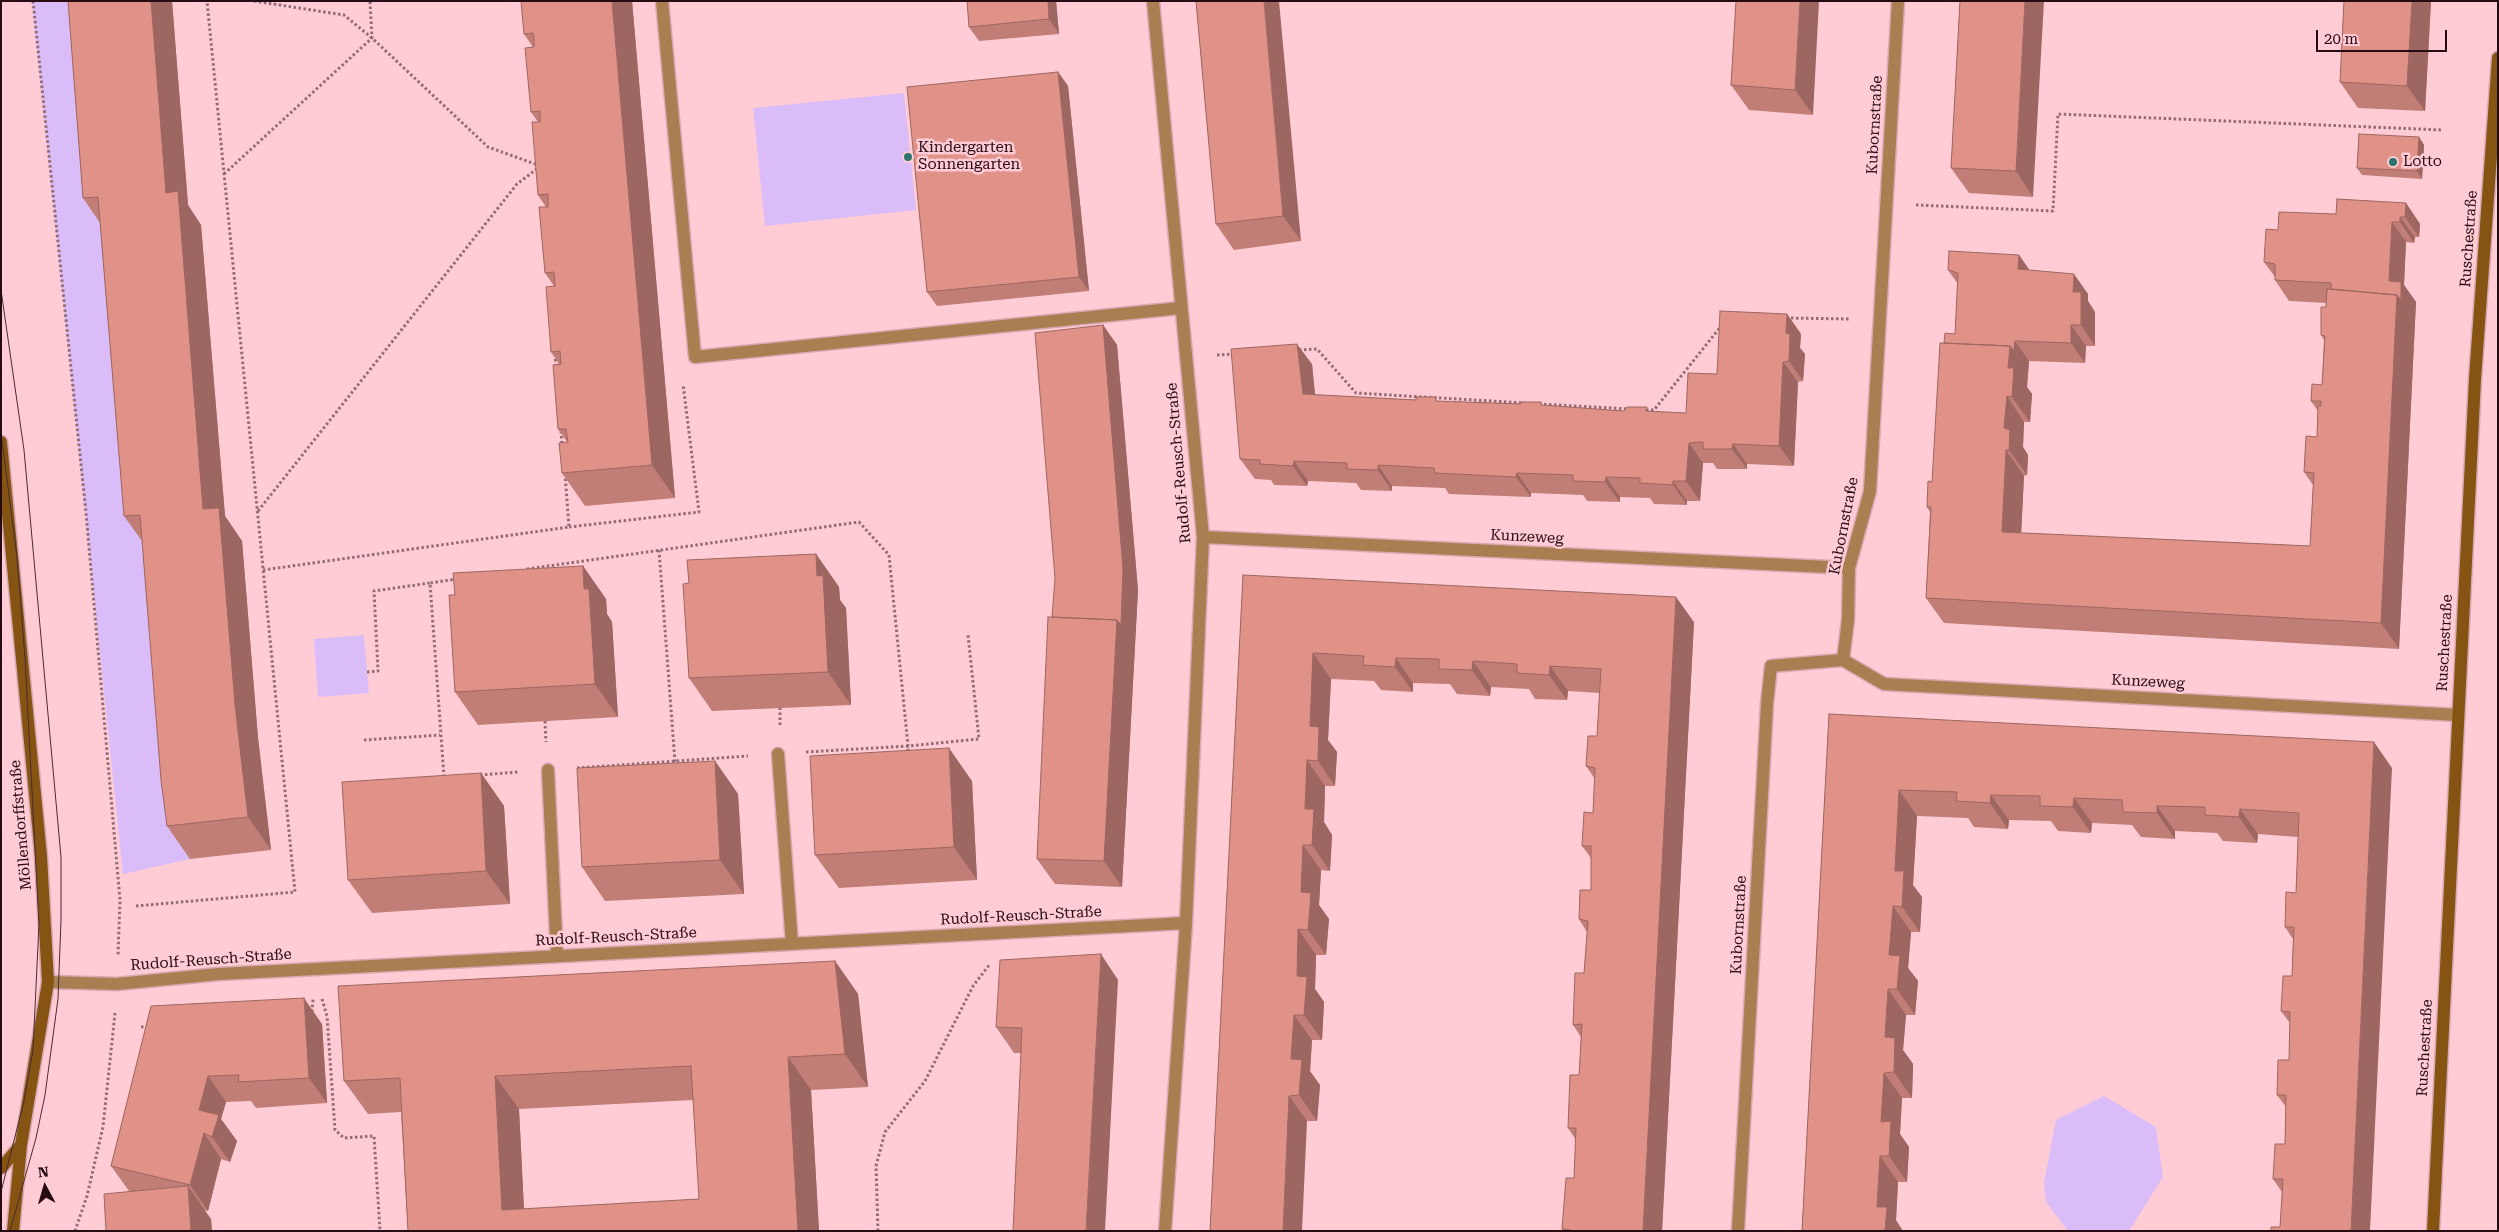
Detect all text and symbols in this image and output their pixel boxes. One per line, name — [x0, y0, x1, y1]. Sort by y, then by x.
scale bar — [2319, 20, 2450, 52]
text: 20 m — [2324, 30, 2358, 48]
street label: Kubornstraße — [1863, 75, 1887, 175]
place label: Kindergarten Sonnengarten — [918, 139, 1020, 174]
marker: Kindergarten Sonnengarten — [902, 151, 914, 163]
place label: Lotto — [2403, 153, 2442, 171]
marker: Lotto — [2387, 156, 2399, 168]
street label: Ruschestraße — [2457, 190, 2481, 288]
street label: Rudolf-Reusch-Straße — [1163, 382, 1195, 544]
street label: Kubornstraße — [1826, 476, 1862, 576]
street label: Kunzeweg — [1490, 526, 1564, 548]
street label: Ruschestraße — [2433, 594, 2457, 692]
street label: Kunzeweg — [2111, 671, 2185, 693]
street label: Möllendorffstraße — [6, 759, 36, 891]
street label: Kubornstraße — [1727, 875, 1751, 975]
street label: Rudolf-Reusch-Straße — [940, 903, 1102, 929]
street label: Rudolf-Reusch-Straße — [535, 924, 697, 950]
street label: Rudolf-Reusch-Straße — [130, 945, 292, 975]
street label: Ruschestraße — [2413, 999, 2437, 1097]
north arrow — [20, 1162, 70, 1212]
text: N — [37, 1164, 50, 1181]

